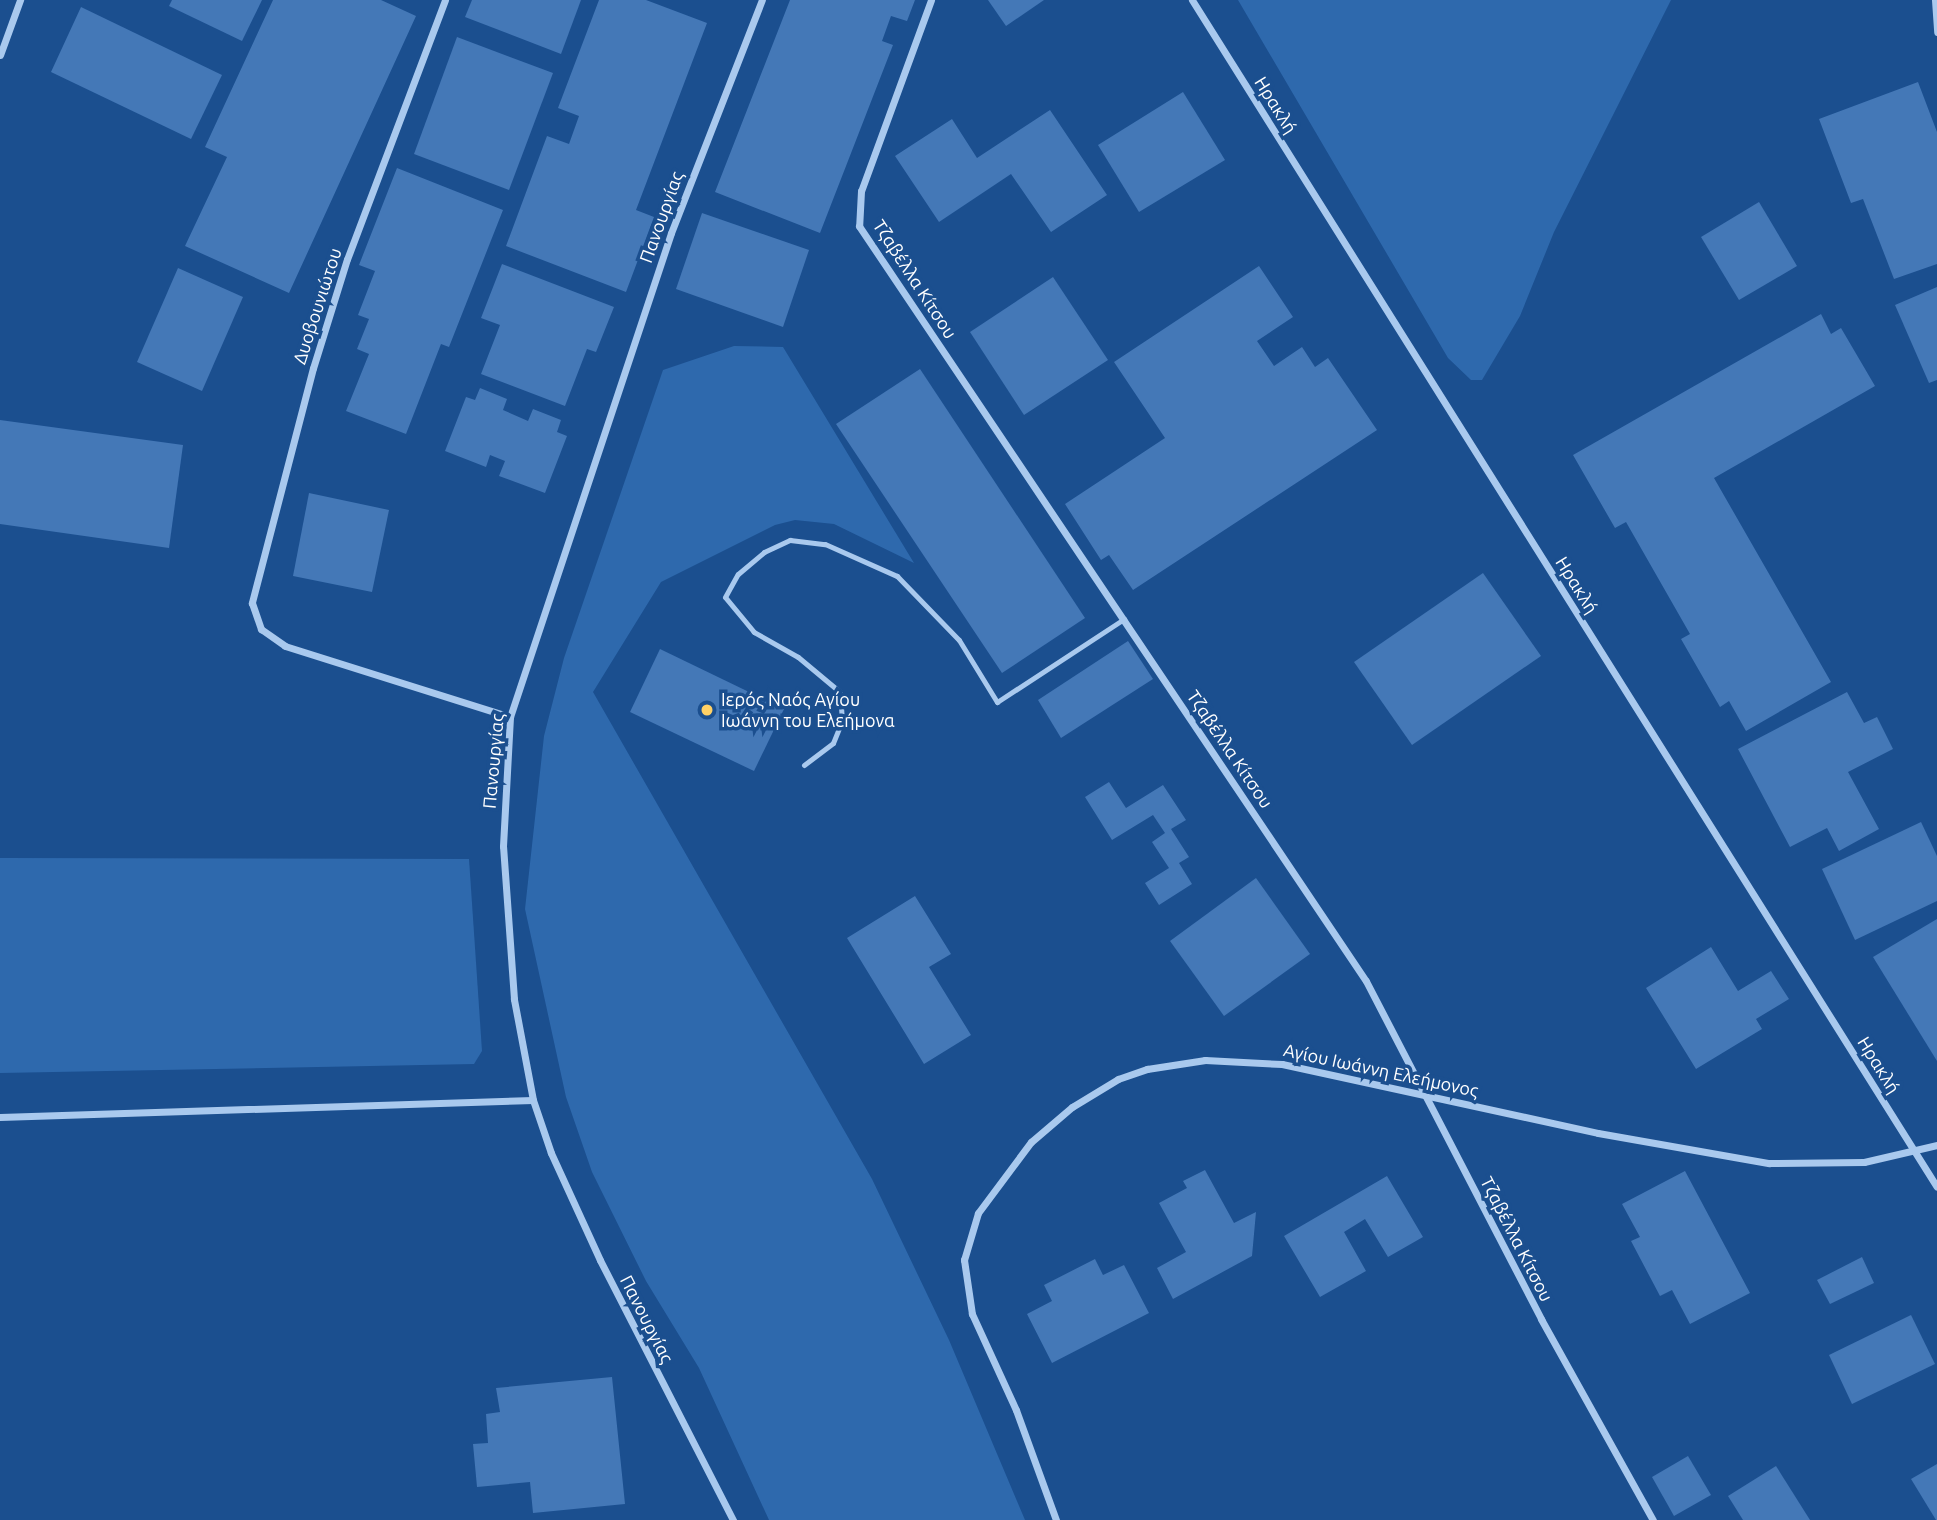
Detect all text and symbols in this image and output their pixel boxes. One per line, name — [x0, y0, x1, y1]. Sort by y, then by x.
street label: Ηρακλή — [1250, 73, 1302, 137]
street label: Πανουργίας — [635, 168, 687, 266]
street label: Τζαβέλλα Κίτσου — [869, 215, 961, 343]
street label: Δυοβουνιώτου — [288, 245, 346, 367]
street label: Ηρακλή — [1551, 553, 1603, 617]
street label: Τζαβέλλα Κίτσου — [1183, 686, 1277, 812]
place label: Ιερός Ναός Αγίου Ιωάννη του Ελεήμονα — [721, 689, 895, 732]
marker: Ιερός Ναός Αγίου Ιωάννη του Ελεήμονα — [699, 702, 715, 718]
street label: Πανουργίας — [478, 712, 508, 810]
street label: Ηρακλή — [1853, 1033, 1905, 1097]
street label: Αγίου Ιωάννη Ελεήμονος — [1282, 1039, 1480, 1101]
street label: Τζαβέλλα Κίτσου — [1476, 1173, 1558, 1305]
street label: Πανουργίας — [616, 1272, 678, 1366]

